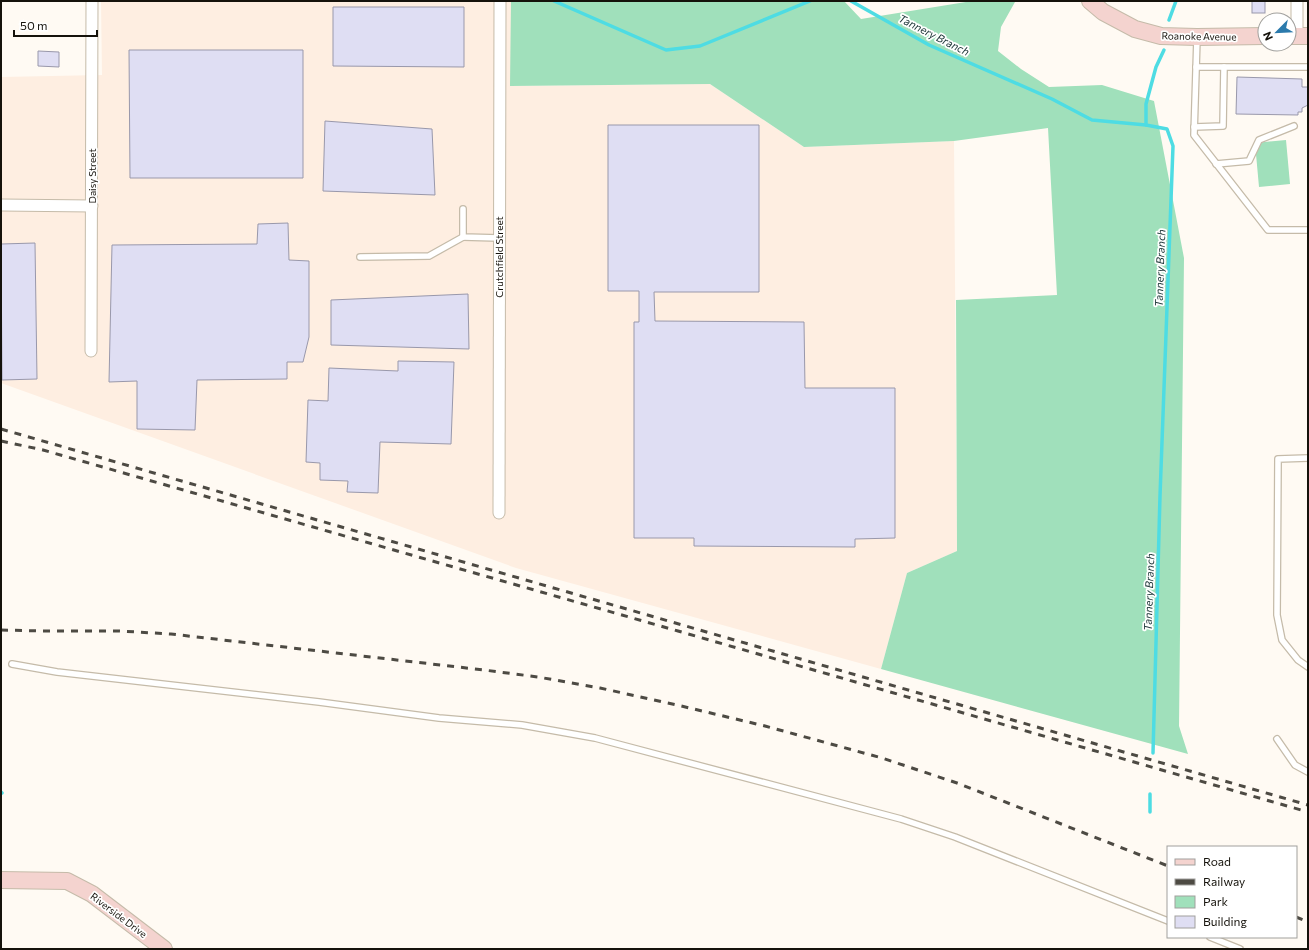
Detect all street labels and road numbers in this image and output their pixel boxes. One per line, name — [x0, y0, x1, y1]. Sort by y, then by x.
street label: Roanoke Avenue — [1161, 29, 1237, 43]
street label: Daisy Street — [86, 149, 98, 203]
street label: Crutchfield Street — [493, 216, 505, 298]
street label: Riverside Drive — [88, 890, 150, 940]

